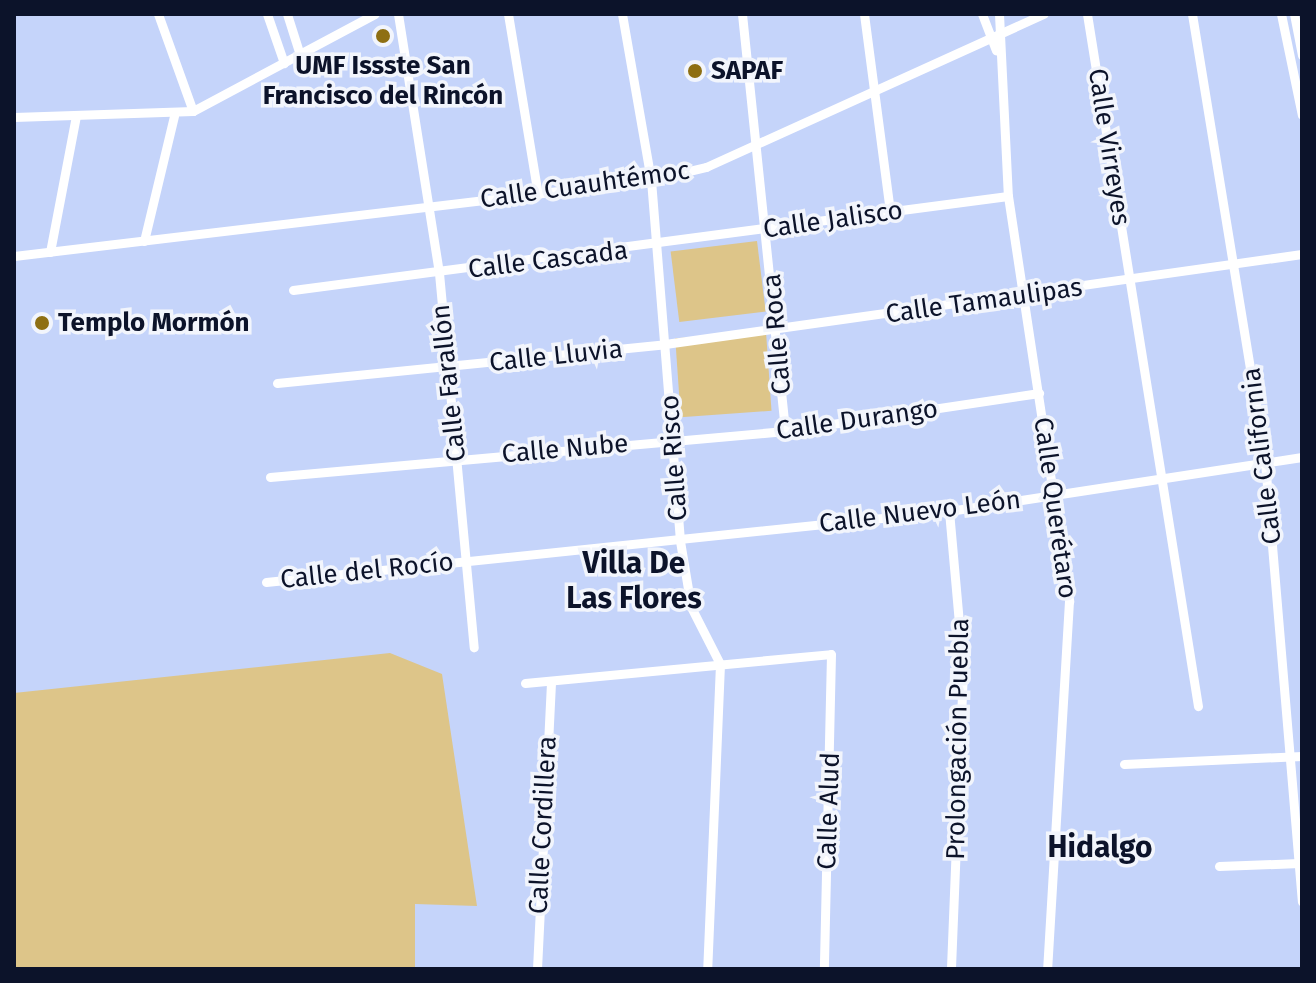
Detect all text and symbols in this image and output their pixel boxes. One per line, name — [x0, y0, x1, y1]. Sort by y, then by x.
marker: UMF Issste San Francisco del Rincón — [372, 25, 394, 47]
place label: UMF Issste San Francisco del Rincón — [263, 50, 503, 112]
place label: SAPAF — [711, 55, 783, 87]
marker: SAPAF — [686, 62, 704, 80]
street label: Calle Virreyes — [1081, 66, 1137, 228]
street label: Calle Cuauhtémoc — [478, 155, 692, 215]
street label: Calle Jalisco — [761, 195, 905, 245]
street label: Calle Cascada — [466, 235, 630, 285]
street label: Calle Roca — [756, 272, 798, 396]
street label: Calle Tamaulipas — [884, 272, 1084, 330]
street label: Calle Farallón — [425, 303, 473, 463]
place label: Templo Mormón — [58, 307, 250, 339]
marker: Templo Mormón — [33, 314, 51, 332]
street label: Calle Lluvia — [488, 333, 624, 379]
street label: Calle California — [1236, 366, 1288, 546]
street label: Calle Durango — [774, 393, 940, 447]
street label: Calle Risco — [654, 394, 694, 522]
street label: Calle Querétaro — [1027, 415, 1083, 601]
street label: Calle Nube — [500, 428, 630, 470]
street label: Calle Nuevo León — [817, 484, 1023, 540]
district label: Villa De Las Flores — [566, 545, 702, 616]
street label: Calle del Rocío — [279, 546, 455, 596]
street label: Prolongación Puebla — [940, 618, 976, 860]
street label: Calle Cordillera — [523, 735, 563, 915]
street label: Calle Alud — [811, 752, 847, 870]
district label: Hidalgo — [1048, 829, 1152, 865]

